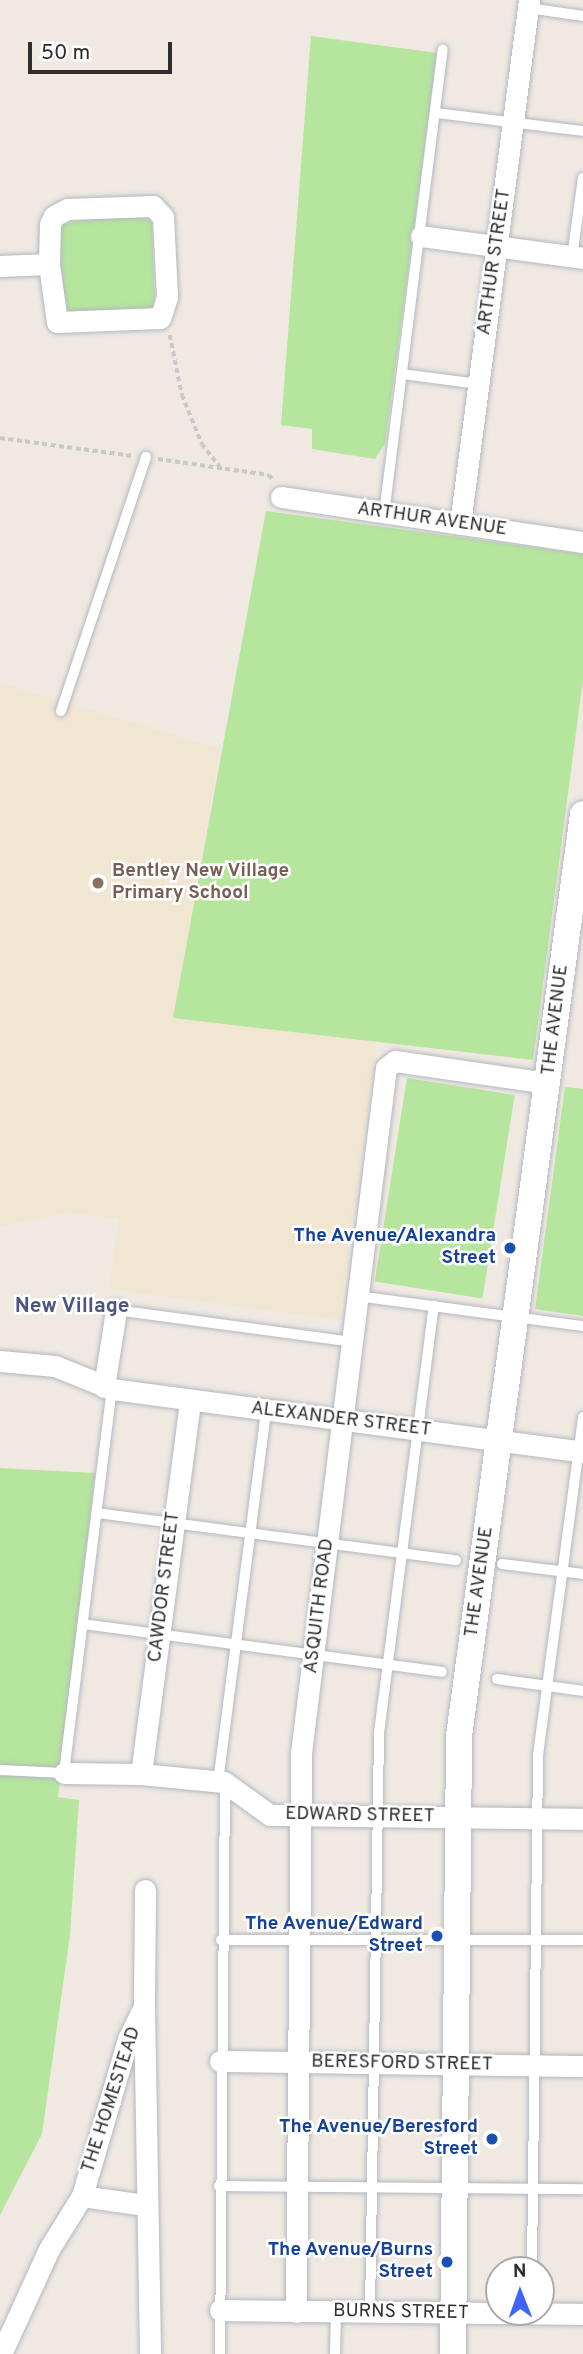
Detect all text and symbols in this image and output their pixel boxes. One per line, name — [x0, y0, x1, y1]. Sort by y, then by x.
scale bar — [32, 28, 175, 72]
text: 50 m — [41, 40, 90, 67]
street label: ARTHUR STREET — [473, 187, 517, 337]
street label: ARTHUR AVENUE — [355, 498, 509, 542]
place label: Bentley New Village Primary School — [112, 861, 290, 905]
marker: Bentley New Village Primary School — [90, 875, 106, 891]
street label: THE AVENUE — [538, 963, 574, 1077]
place label: The Avenue/Alexandra Street — [293, 1226, 496, 1270]
marker: The Avenue/Alexandra Street — [502, 1240, 518, 1256]
district label: New Village — [14, 1294, 130, 1320]
street label: ALEXANDER STREET — [250, 1398, 432, 1442]
street label: CAWDOR STREET — [144, 1510, 186, 1664]
street label: THE AVENUE — [461, 1525, 499, 1639]
street label: ASQUITH ROAD — [300, 1537, 340, 1675]
street label: EDWARD STREET — [285, 1803, 435, 1829]
place label: The Avenue/Edward Street — [244, 1914, 423, 1958]
marker: The Avenue/Edward Street — [429, 1928, 445, 1944]
street label: THE HOMESTEAD — [78, 2024, 146, 2176]
street label: BERESFORD STREET — [311, 2051, 493, 2077]
place label: The Avenue/Beresford Street — [278, 2117, 478, 2161]
marker: The Avenue/Beresford Street — [484, 2131, 500, 2147]
place label: The Avenue/Burns Street — [267, 2240, 433, 2284]
marker: The Avenue/Burns Street — [439, 2254, 455, 2270]
north arrow — [485, 2256, 555, 2326]
text: N — [513, 2260, 527, 2284]
street label: BURNS STREET — [333, 2300, 469, 2326]

